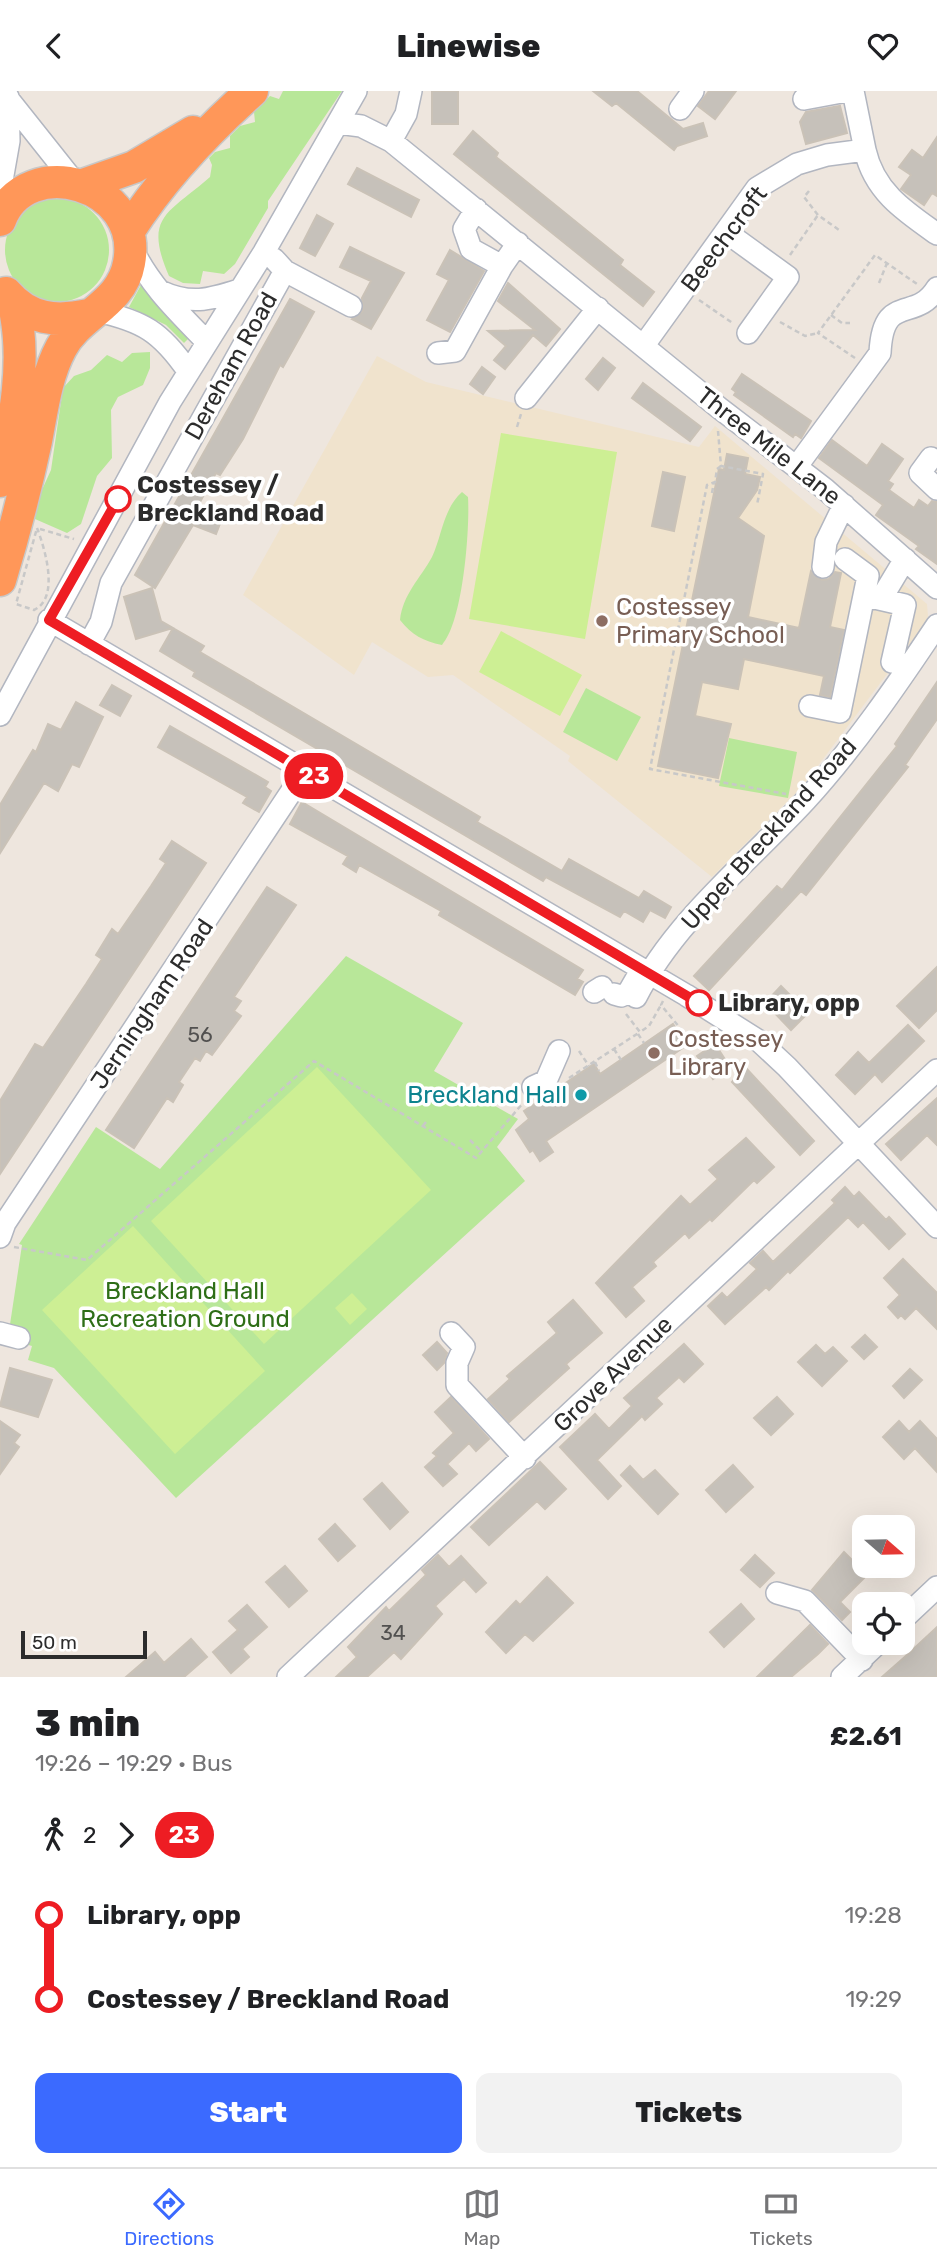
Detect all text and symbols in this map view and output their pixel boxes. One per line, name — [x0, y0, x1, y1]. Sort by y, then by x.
icon: back — [35, 27, 73, 65]
text: Linewise — [396, 27, 541, 65]
icon: heart — [864, 27, 902, 65]
street label: Beechcroft — [675, 181, 773, 297]
street label: Dereham Road — [179, 287, 283, 445]
street label: Three Mile Lane — [692, 381, 846, 511]
place label: Costessey / Breckland Road — [137, 471, 324, 527]
marker: Costessey / Breckland Road — [105, 486, 131, 512]
place label: Costessey Primary School — [616, 593, 785, 649]
marker: Costessey Primary School — [594, 613, 610, 629]
street label: Upper Breckland Road — [676, 732, 862, 936]
line badge: 23 — [282, 753, 346, 799]
text: 23 — [298, 762, 330, 790]
street label: Jerningham Road — [85, 914, 219, 1094]
place label: Library, opp — [718, 989, 860, 1017]
marker: Library, opp — [686, 990, 712, 1016]
house number: 56 — [187, 1022, 213, 1047]
place label: Costessey Library — [668, 1025, 784, 1081]
marker: Costessey Library — [646, 1045, 662, 1061]
place label: Breckland Hall — [407, 1081, 567, 1109]
marker: Breckland Hall — [573, 1087, 589, 1103]
park label: Breckland Hall Recreation Ground — [80, 1277, 290, 1333]
street label: Grove Avenue — [548, 1310, 678, 1438]
north arrow — [852, 1515, 915, 1579]
map controls — [852, 1515, 915, 1655]
button: locate — [852, 1592, 915, 1655]
house number: 34 — [380, 1620, 406, 1645]
scale bar — [21, 1628, 147, 1660]
text: 50 m — [32, 1631, 77, 1654]
text: 3 min — [35, 1700, 140, 1746]
text: £2.61 — [830, 1721, 902, 1752]
text: 19:26 – 19:29 · Bus — [35, 1749, 233, 1777]
icon: walk — [35, 1816, 73, 1854]
icon: forward — [107, 1816, 145, 1854]
text: 2 — [83, 1821, 97, 1849]
text: 23 — [169, 1821, 200, 1849]
text: Library, opp — [87, 1900, 241, 1931]
text: 19:28 — [844, 1901, 902, 1929]
text: Costessey / Breckland Road — [87, 1984, 449, 2015]
text: 19:29 — [845, 1985, 902, 2013]
button: Start — [35, 2073, 462, 2153]
button: Tickets — [476, 2073, 902, 2153]
tab: Directions — [124, 2185, 214, 2250]
tab: Map — [463, 2185, 501, 2250]
tab: Tickets — [750, 2185, 813, 2250]

